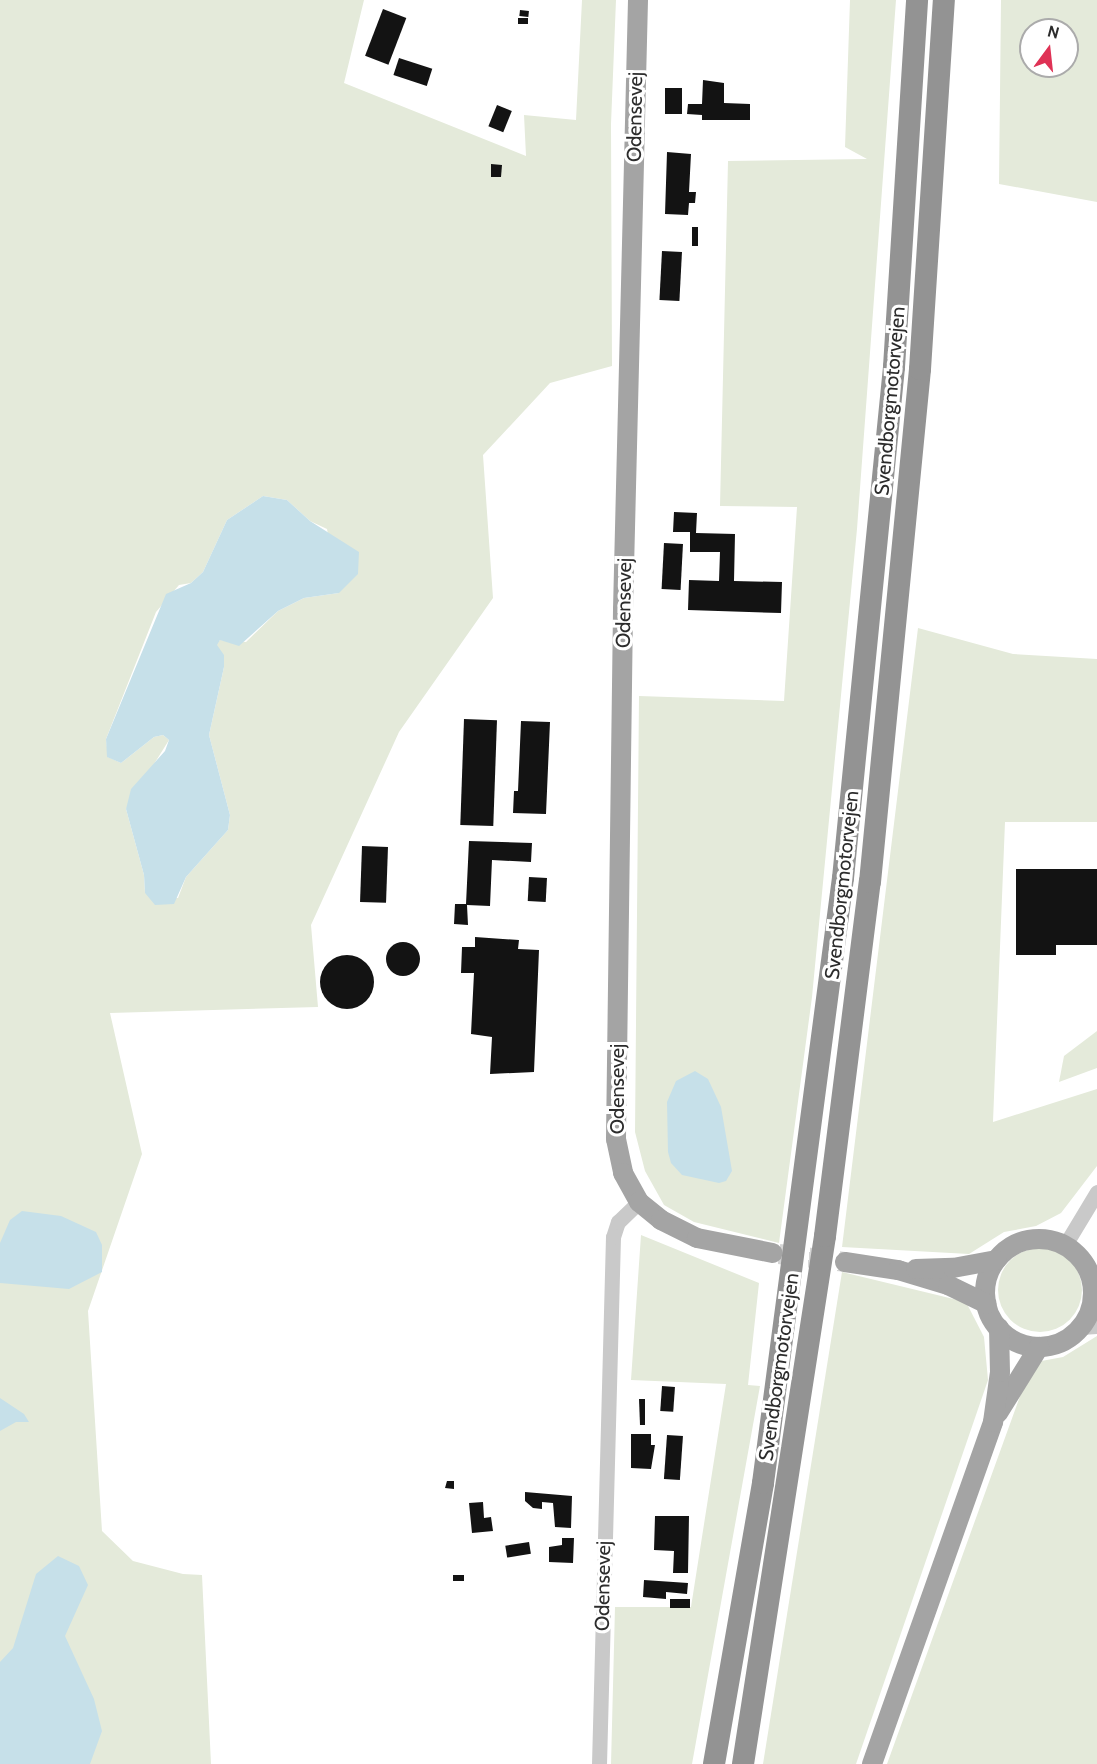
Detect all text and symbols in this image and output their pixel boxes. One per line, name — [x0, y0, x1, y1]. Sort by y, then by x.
north arrow — [1019, 18, 1079, 78]
text: N — [1045, 21, 1061, 43]
street label: Odensevej — [622, 72, 648, 162]
street label: Svendborgmotorvejen — [870, 305, 910, 497]
street label: Odensevej — [611, 558, 637, 648]
street label: Svendborgmotorvejen — [820, 789, 864, 981]
street label: Odensevej — [605, 1044, 629, 1134]
street label: Svendborgmotorvejen — [754, 1271, 804, 1463]
street label: Odensevej — [590, 1541, 616, 1631]

